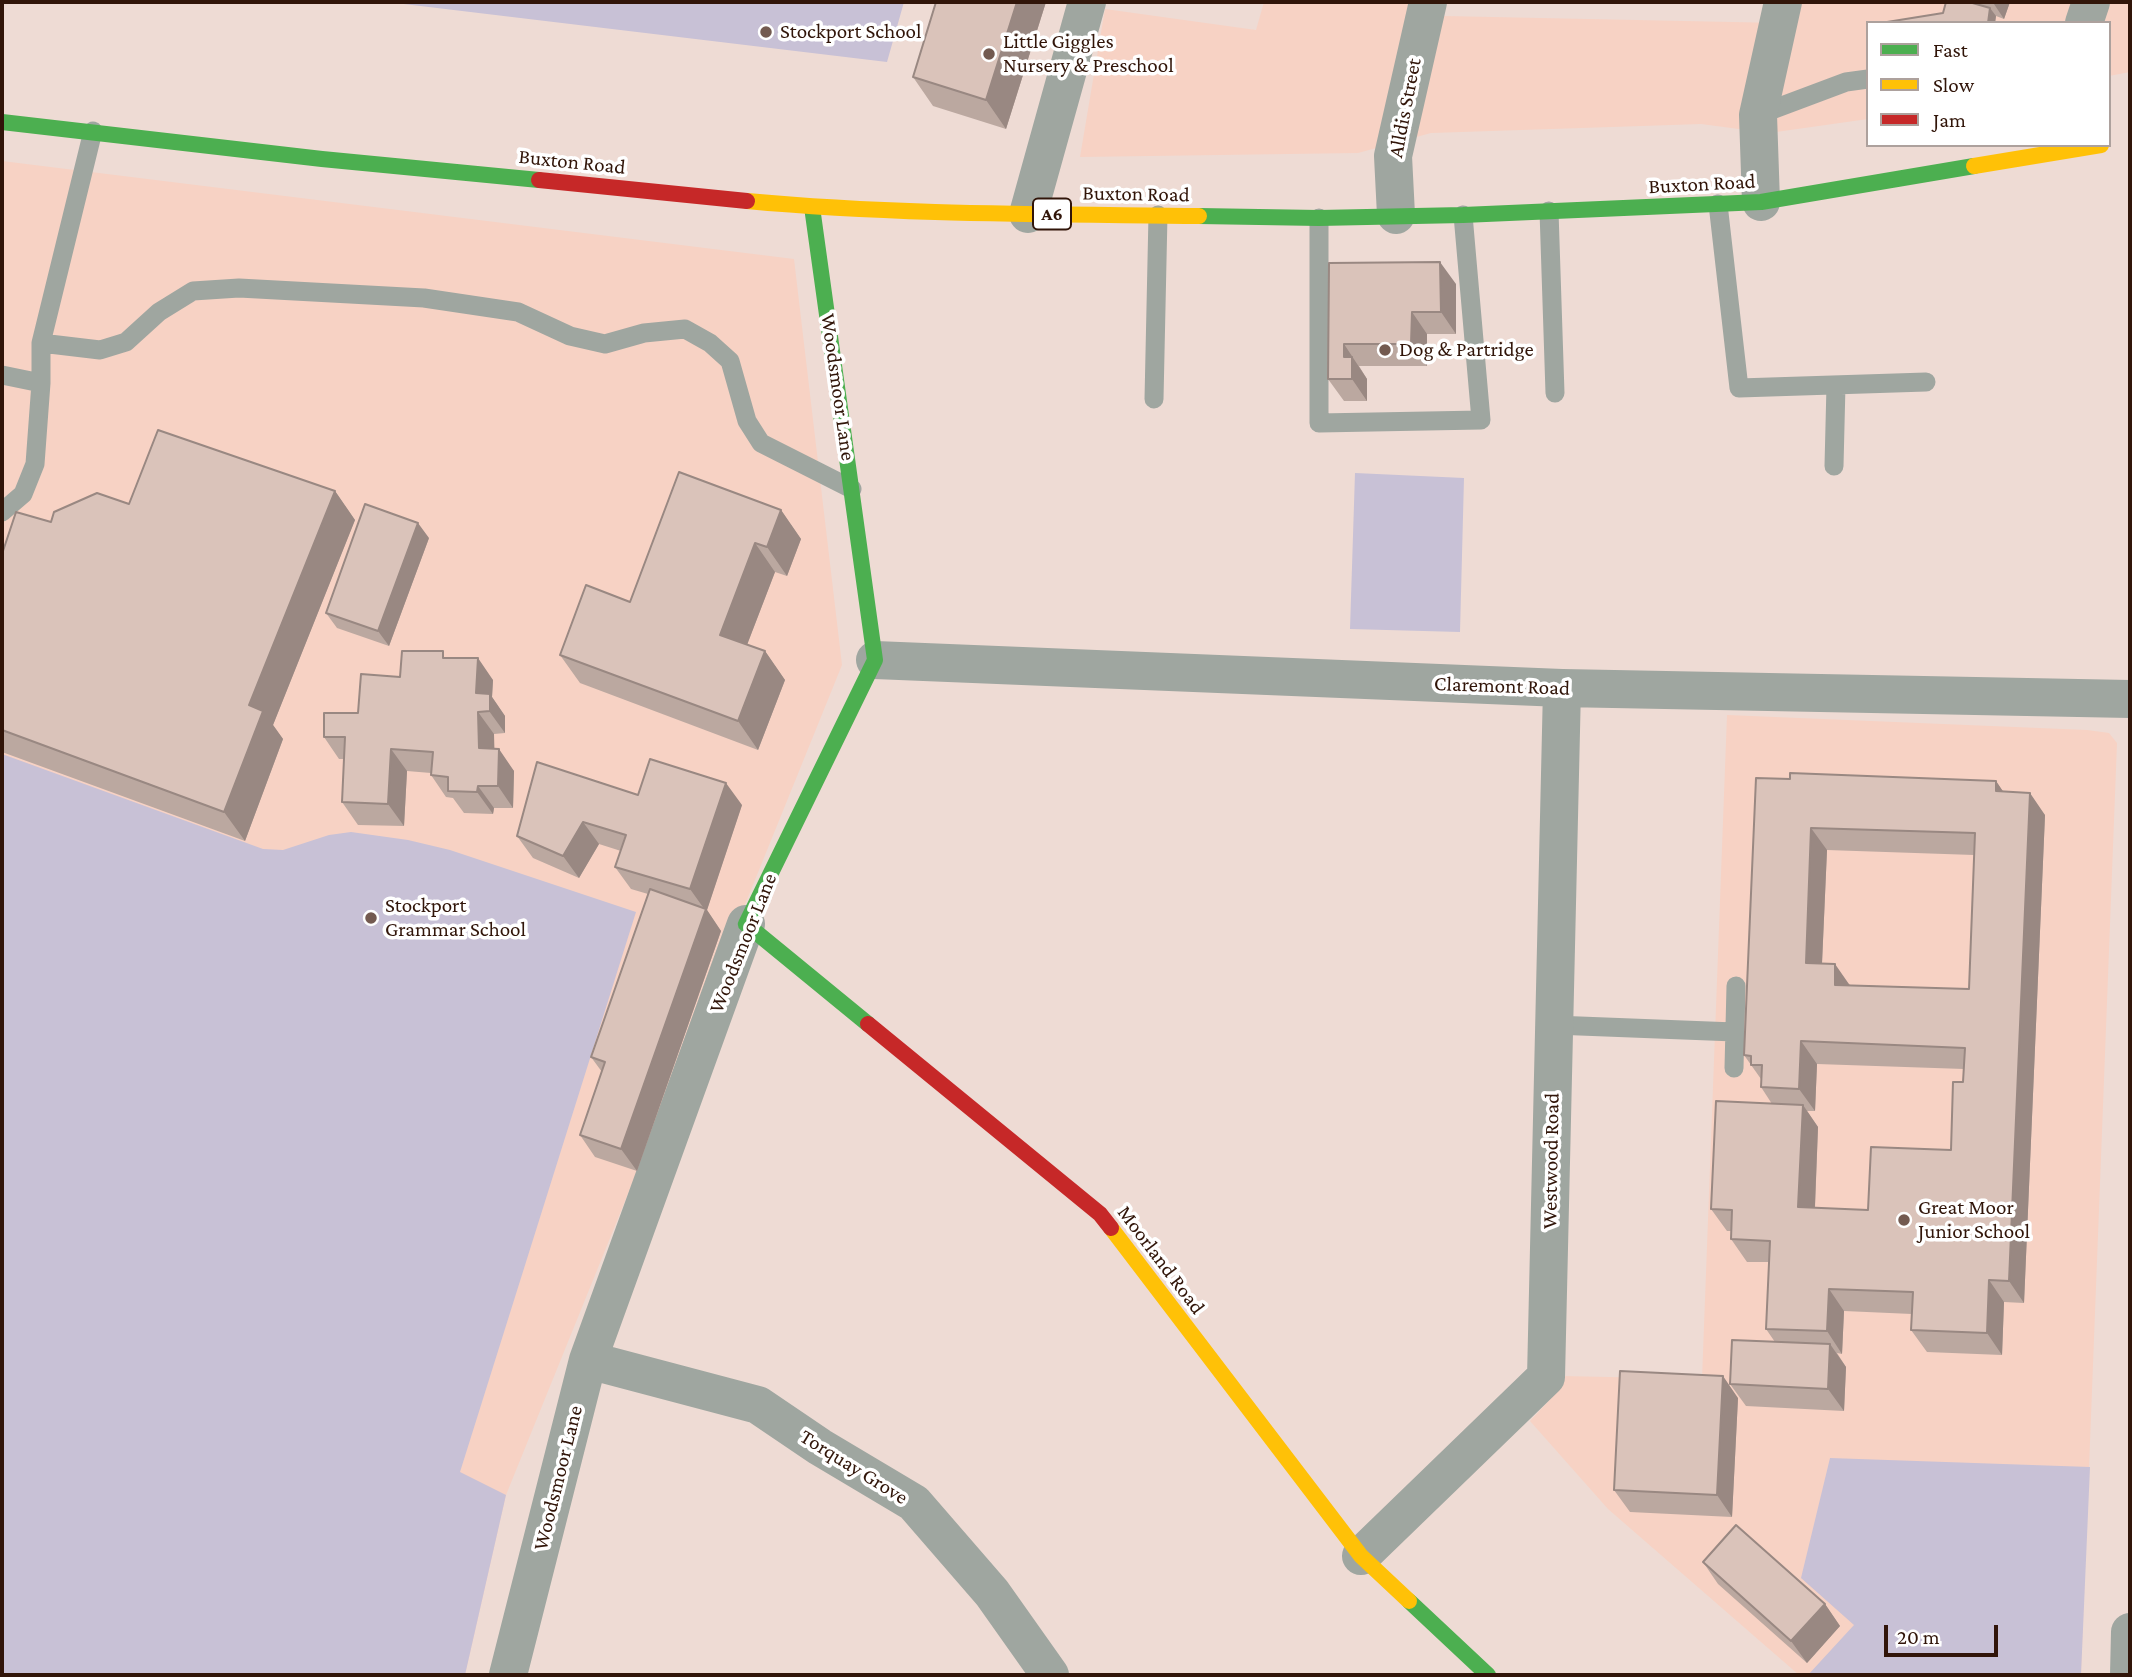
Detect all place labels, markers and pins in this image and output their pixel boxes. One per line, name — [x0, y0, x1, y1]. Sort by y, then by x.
place label: Stockport School — [780, 19, 922, 45]
marker: Stockport School — [758, 24, 774, 40]
place label: Little Giggles Nursery & Preschool — [1003, 29, 1174, 79]
marker: Little Giggles Nursery & Preschool — [981, 46, 997, 62]
place label: Dog & Partridge — [1399, 337, 1534, 363]
marker: Dog & Partridge — [1377, 342, 1393, 358]
place label: Stockport Grammar School — [385, 893, 526, 943]
marker: Stockport Grammar School — [363, 910, 379, 926]
place label: Great Moor Junior School — [1918, 1195, 2030, 1245]
marker: Great Moor Junior School — [1896, 1212, 1912, 1228]

